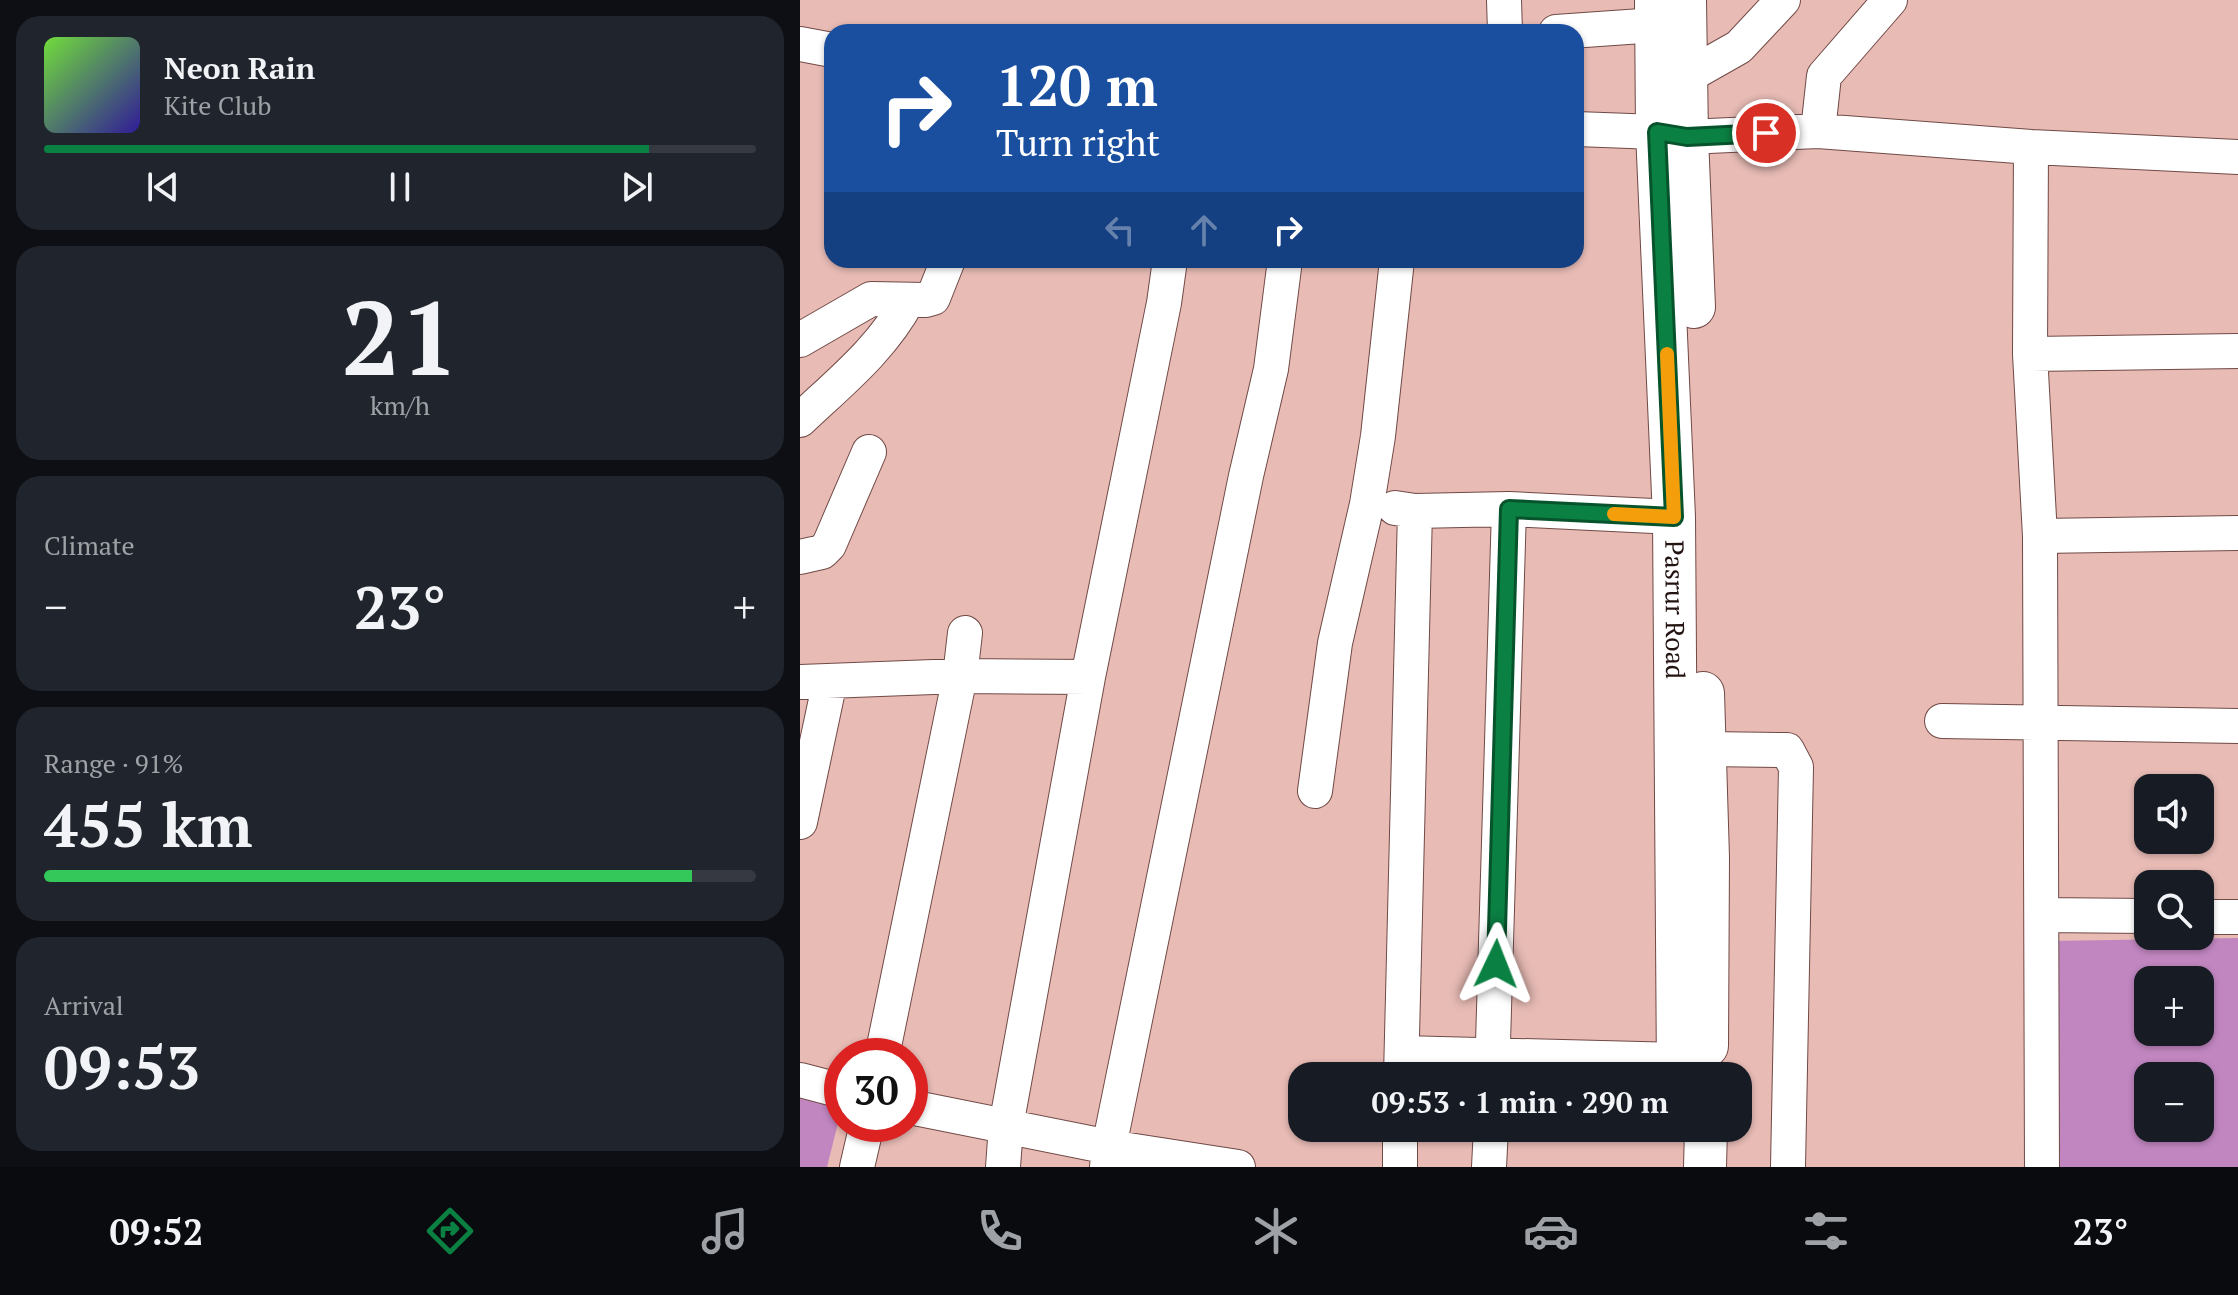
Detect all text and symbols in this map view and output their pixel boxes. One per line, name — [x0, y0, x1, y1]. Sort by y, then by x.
text: Neon Rain — [164, 48, 315, 88]
text: 120 m — [996, 48, 1158, 122]
icon: right — [864, 56, 968, 160]
text: Kite Club — [164, 88, 271, 122]
pin — [1732, 99, 1800, 167]
icon: arrive — [1744, 111, 1788, 155]
text: Turn right — [996, 119, 1160, 166]
icon: previous — [141, 165, 185, 209]
icon: pause — [378, 165, 422, 209]
icon: next — [615, 165, 659, 209]
icon: left — [1098, 208, 1142, 252]
icon: ahead — [1182, 208, 1226, 252]
icon: right — [1266, 208, 1310, 252]
text: 21 — [341, 267, 459, 405]
text: km/h — [370, 388, 430, 422]
text: Climate — [44, 528, 135, 562]
street label: Pasrur Road — [1658, 540, 1693, 679]
text: 23° — [354, 567, 446, 646]
text: − — [44, 577, 67, 636]
text: + — [733, 577, 756, 636]
text: Range · 91% — [44, 746, 183, 780]
map controls — [2134, 774, 2214, 1142]
button: sound — [2134, 774, 2214, 854]
text: 455 km — [44, 785, 252, 864]
button: search — [2134, 870, 2214, 950]
position arrow — [1454, 922, 1538, 1006]
button: + — [2134, 966, 2214, 1046]
text: Arrival — [44, 988, 124, 1022]
text: 09:53 — [44, 1027, 200, 1106]
speed limit sign: 30 — [824, 1038, 928, 1142]
button: − — [2134, 1062, 2214, 1142]
text: 09:53 · 1 min · 290 m — [1372, 1082, 1668, 1122]
icon: directions — [422, 1203, 478, 1259]
icon: music — [697, 1203, 753, 1259]
icon: phone — [972, 1203, 1028, 1259]
icon: climate — [1248, 1203, 1304, 1259]
icon: car — [1523, 1203, 1579, 1259]
icon: filters — [1798, 1203, 1854, 1259]
text: 09:52 — [110, 1208, 203, 1255]
text: 23° — [2073, 1208, 2128, 1255]

